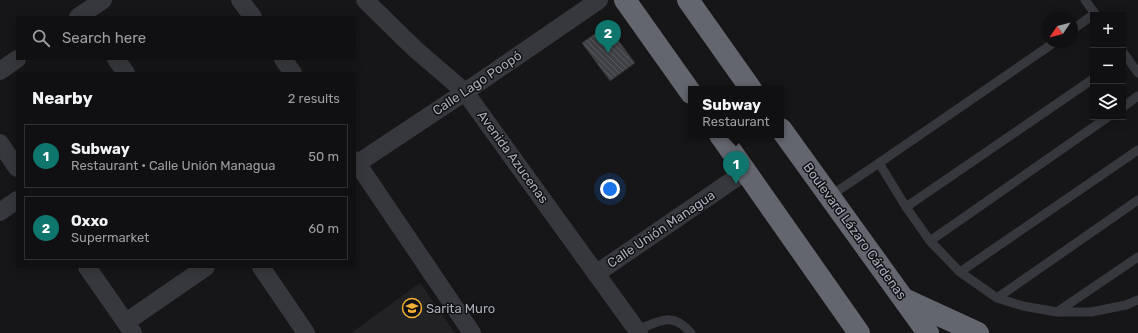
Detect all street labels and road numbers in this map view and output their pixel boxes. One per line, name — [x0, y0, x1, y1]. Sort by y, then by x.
street label: Calle Lago Poopó — [430, 48, 525, 119]
street label: Avenida Azucenas — [474, 108, 552, 206]
street label: Boulevard Lázaro Cárdenas — [800, 160, 910, 302]
street label: Calle Unión Managua — [604, 187, 718, 271]

